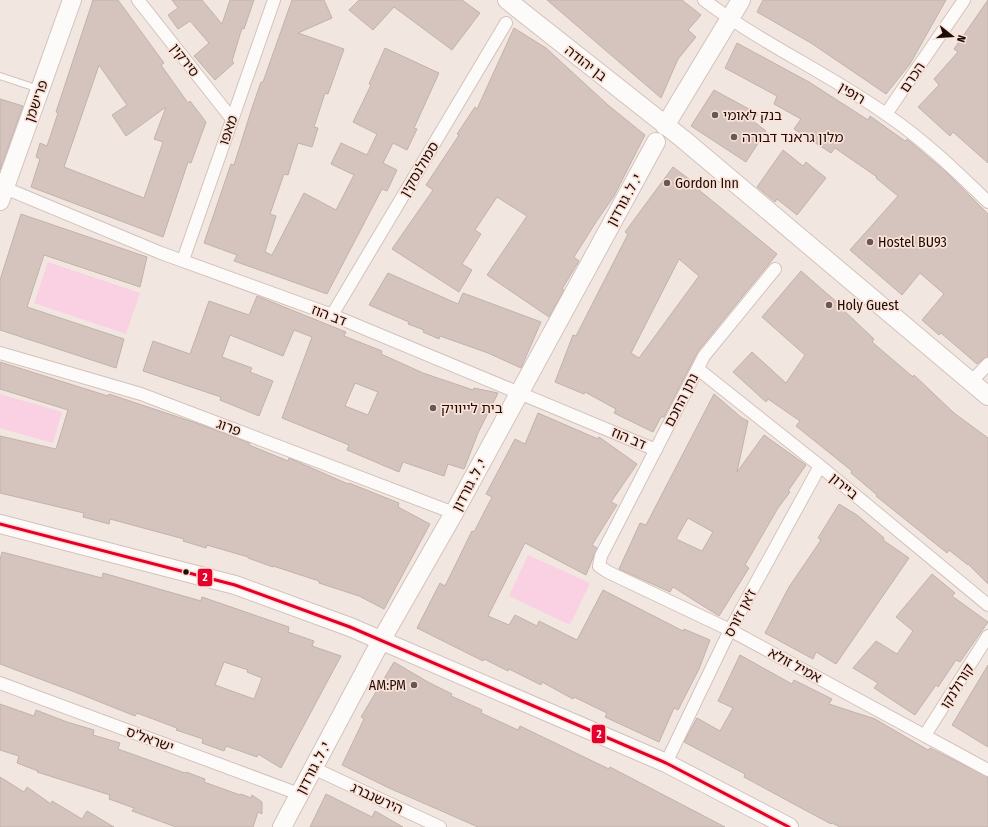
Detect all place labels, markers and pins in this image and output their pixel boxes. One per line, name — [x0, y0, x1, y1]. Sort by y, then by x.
place label: בנק לאומי — [723, 107, 782, 124]
marker: בנק לאומי — [710, 110, 720, 120]
place label: מלון גראנד דבורה — [742, 129, 843, 146]
marker: מלון גראנד דבורה — [729, 132, 739, 142]
place label: Gordon Inn — [675, 175, 739, 192]
marker: Gordon Inn — [662, 178, 672, 188]
place label: Hostel BU93 — [878, 234, 947, 251]
marker: Hostel BU93 — [865, 237, 875, 247]
place label: Holy Guest — [837, 297, 899, 314]
marker: Holy Guest — [824, 300, 834, 310]
place label: בית לייוויק — [441, 400, 503, 417]
marker: בית לייוויק — [428, 403, 438, 413]
unlabelled marker — [181, 567, 191, 577]
place label: AM:PM — [369, 677, 406, 694]
marker: AM:PM — [409, 680, 419, 690]

